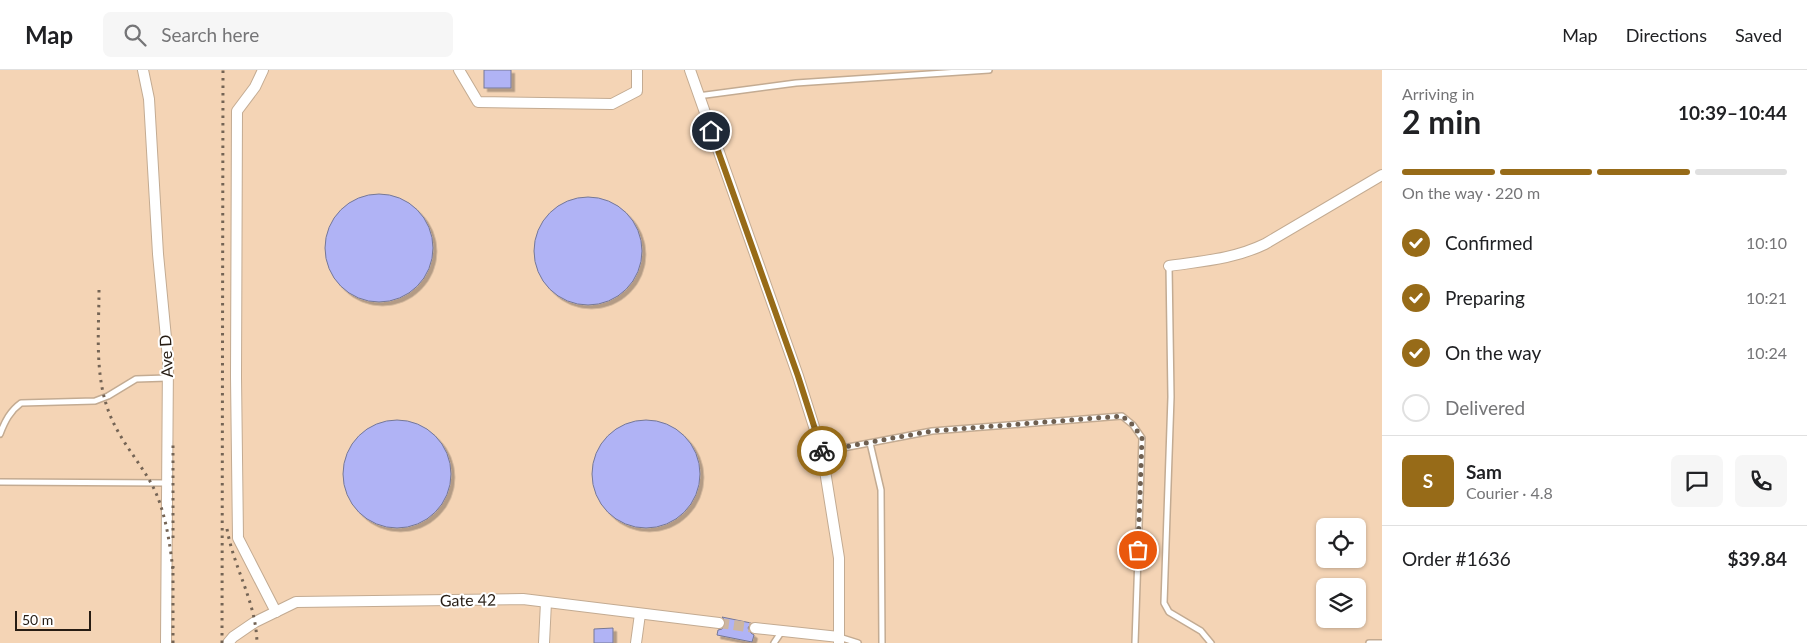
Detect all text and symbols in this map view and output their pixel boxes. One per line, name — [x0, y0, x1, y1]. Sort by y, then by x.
search box — [103, 12, 453, 57]
text: Map — [25, 20, 73, 49]
icon: search — [121, 21, 149, 49]
text: Search here — [161, 23, 259, 46]
text: Map — [1562, 24, 1598, 46]
text: Directions — [1626, 24, 1707, 46]
text: Saved — [1735, 24, 1782, 46]
text: Arriving in — [1402, 84, 1475, 103]
text: 10:39–10:44 — [1678, 101, 1787, 124]
text: 2 min — [1402, 102, 1481, 141]
pin — [690, 110, 732, 152]
icon: home — [697, 117, 725, 145]
text: On the way · 220 m — [1402, 183, 1540, 202]
icon: check — [1402, 229, 1430, 257]
text: Confirmed — [1445, 231, 1533, 254]
text: 10:10 — [1746, 233, 1787, 252]
icon: check — [1402, 284, 1430, 312]
text: Preparing — [1445, 286, 1525, 309]
text: 10:21 — [1746, 288, 1787, 307]
street label: Ave D — [155, 334, 176, 378]
icon: check — [1402, 339, 1430, 367]
text: On the way — [1445, 341, 1541, 364]
text: 10:24 — [1746, 343, 1787, 362]
text: Delivered — [1445, 396, 1525, 419]
courier — [797, 426, 847, 476]
icon: bike — [808, 437, 836, 465]
button: chat — [1671, 455, 1723, 507]
button: phone — [1735, 455, 1787, 507]
text: Sam — [1466, 460, 1502, 483]
text: S — [1423, 469, 1433, 492]
text: Courier · 4.8 — [1466, 483, 1553, 502]
map controls — [1316, 518, 1366, 628]
button: locate — [1316, 518, 1366, 568]
pin — [1117, 529, 1159, 571]
icon: bag — [1124, 536, 1152, 564]
text: Order #1636 — [1402, 547, 1511, 570]
text: $39.84 — [1727, 547, 1787, 570]
button: layers — [1316, 578, 1366, 628]
street label: Gate 42 — [440, 590, 496, 609]
scale bar — [15, 608, 91, 631]
text: 50 m — [22, 611, 53, 628]

